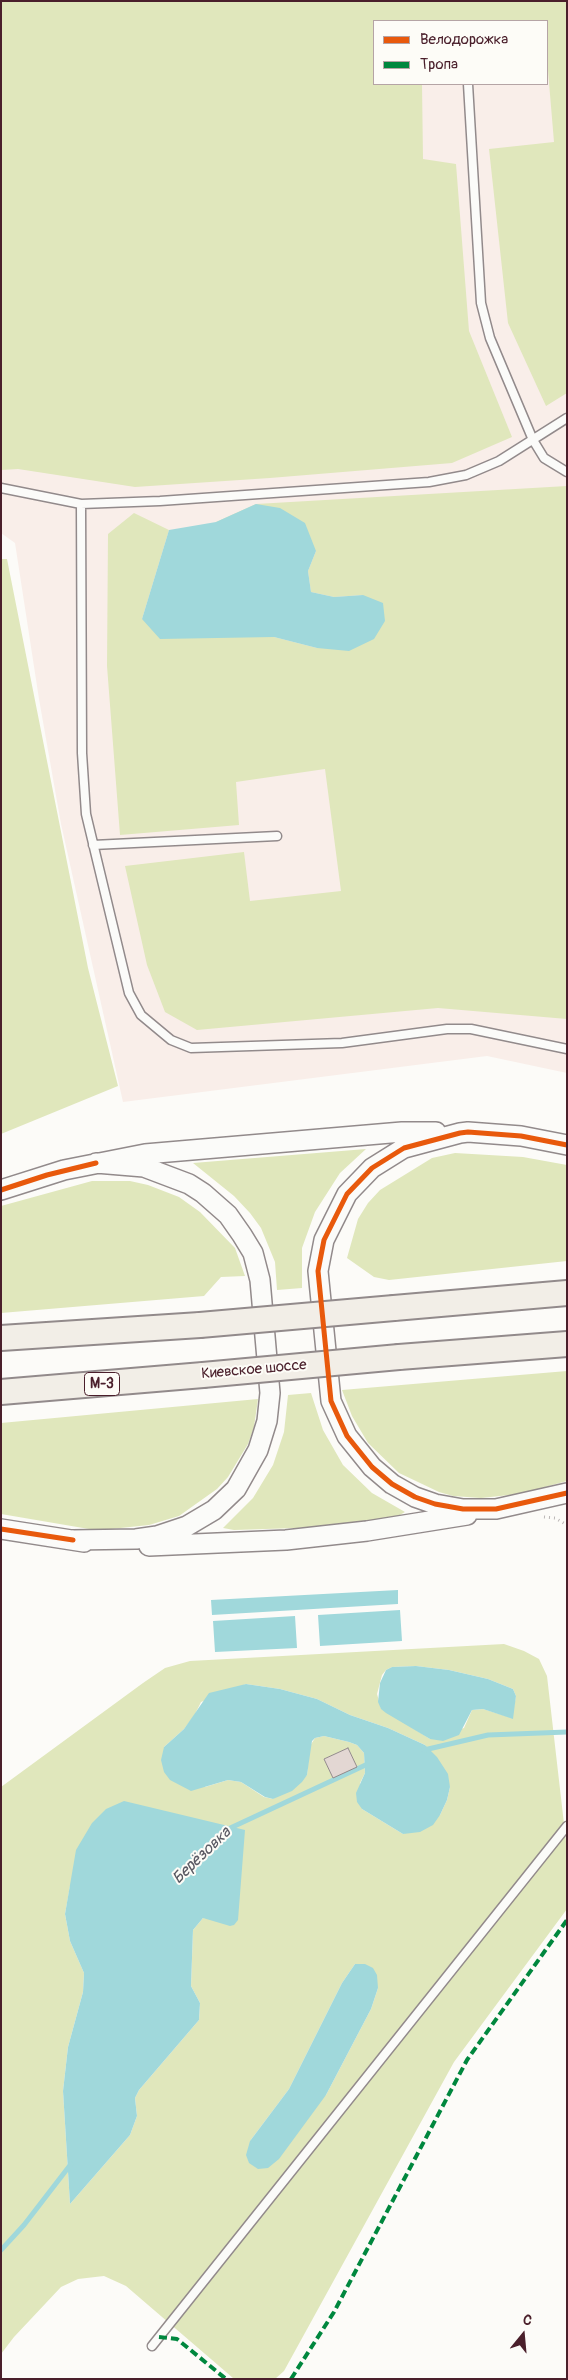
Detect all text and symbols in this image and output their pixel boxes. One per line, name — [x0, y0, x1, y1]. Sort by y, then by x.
legend — [373, 20, 548, 85]
text: Велодорожка — [420, 30, 508, 49]
text: Тропа — [420, 55, 458, 74]
street label: Киевское шоссе — [201, 1356, 307, 1384]
road number: М-3 — [84, 1372, 120, 1396]
water label: Берёзовка — [169, 1824, 235, 1888]
north arrow — [498, 2310, 548, 2360]
text: С — [521, 2311, 534, 2330]

